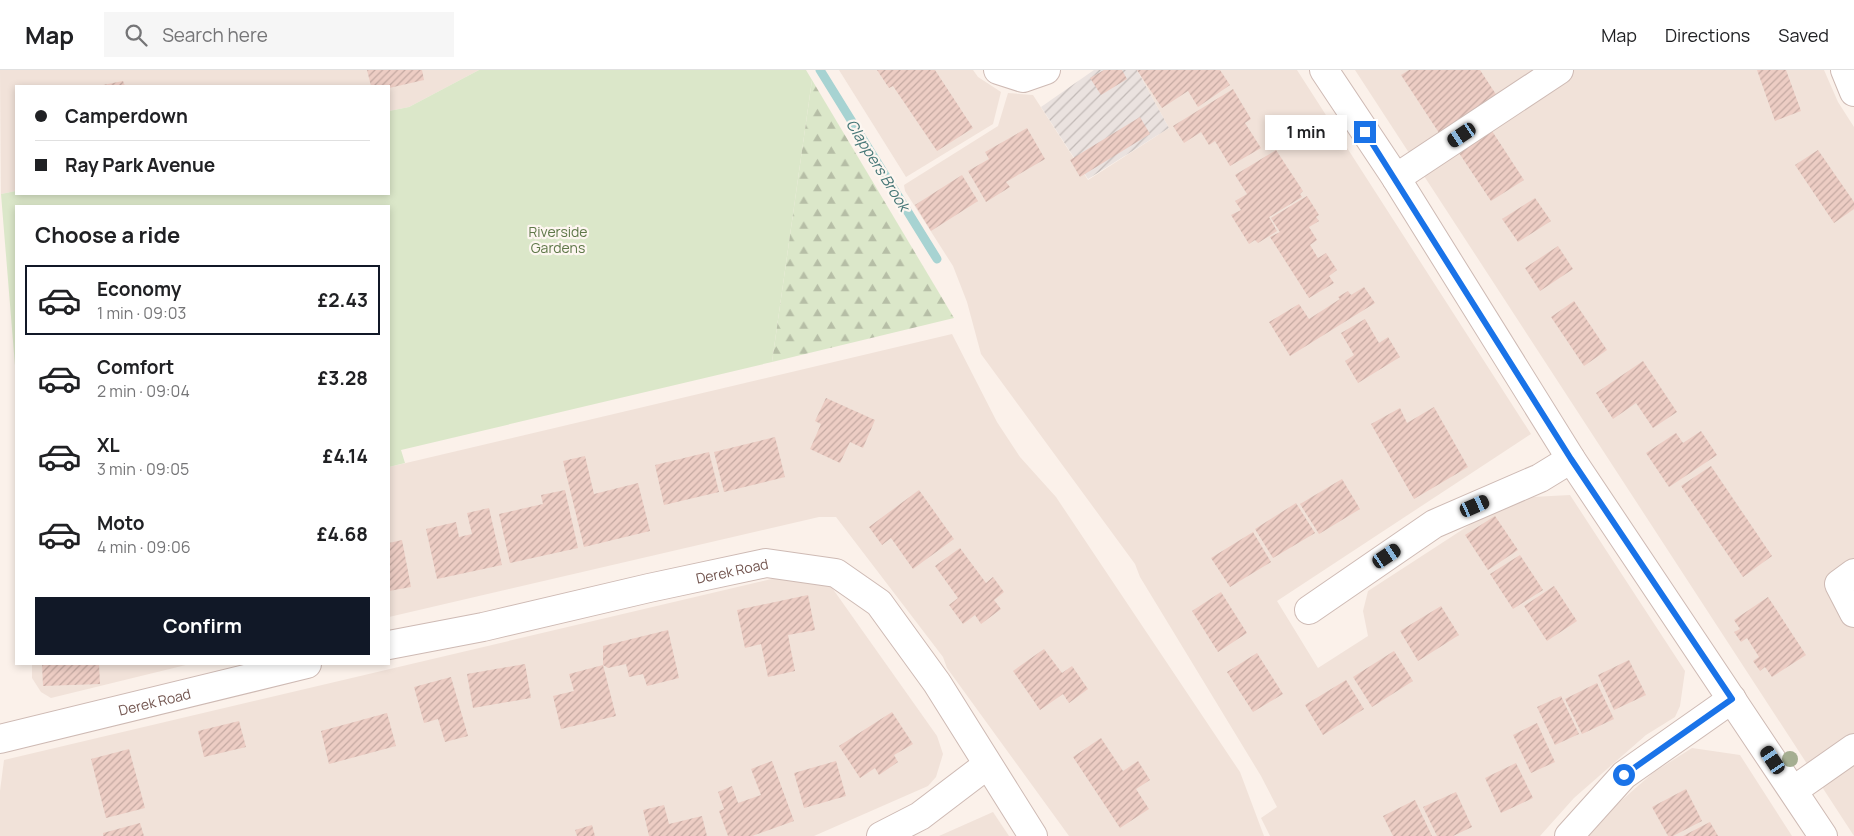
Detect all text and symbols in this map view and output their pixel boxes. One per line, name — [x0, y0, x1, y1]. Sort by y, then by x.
search box — [104, 12, 454, 57]
text: Map — [25, 18, 74, 51]
icon: search — [122, 21, 150, 49]
text: Search here — [162, 22, 268, 48]
text: Map — [1601, 23, 1637, 47]
text: Directions — [1665, 23, 1750, 47]
text: Saved — [1778, 23, 1829, 47]
text: Camperdown — [65, 103, 188, 129]
callout: 1 min — [1265, 114, 1348, 150]
water label: Clappers Brook — [841, 115, 916, 217]
car — [1445, 120, 1478, 150]
text: 1 min — [1286, 121, 1326, 143]
route end — [1354, 121, 1376, 143]
text: Ray Park Avenue — [65, 152, 215, 178]
text: Choose a ride — [35, 220, 180, 250]
park label: Riverside Gardens — [529, 222, 587, 257]
text: Economy — [97, 276, 181, 302]
icon: car — [37, 278, 82, 323]
text: £2.43 — [317, 287, 368, 313]
text: 1 min · 09:03 — [97, 302, 186, 324]
text: Comfort — [97, 354, 174, 380]
icon: car — [37, 356, 82, 401]
text: £3.28 — [317, 365, 368, 391]
text: 2 min · 09:04 — [97, 380, 190, 402]
text: XL — [97, 432, 120, 458]
icon: car — [37, 434, 82, 479]
text: £4.14 — [323, 443, 368, 469]
text: 3 min · 09:05 — [97, 458, 189, 480]
car — [1458, 493, 1491, 519]
text: Moto — [97, 510, 144, 536]
icon: car — [37, 512, 82, 557]
text: £4.68 — [317, 521, 368, 547]
text: 4 min · 09:06 — [97, 536, 191, 558]
car — [1370, 541, 1403, 571]
street label: Derek Road — [694, 553, 770, 587]
button: Confirm — [35, 597, 370, 655]
street label: Derek Road — [116, 683, 192, 719]
car — [1758, 743, 1787, 777]
route start — [1613, 764, 1635, 786]

